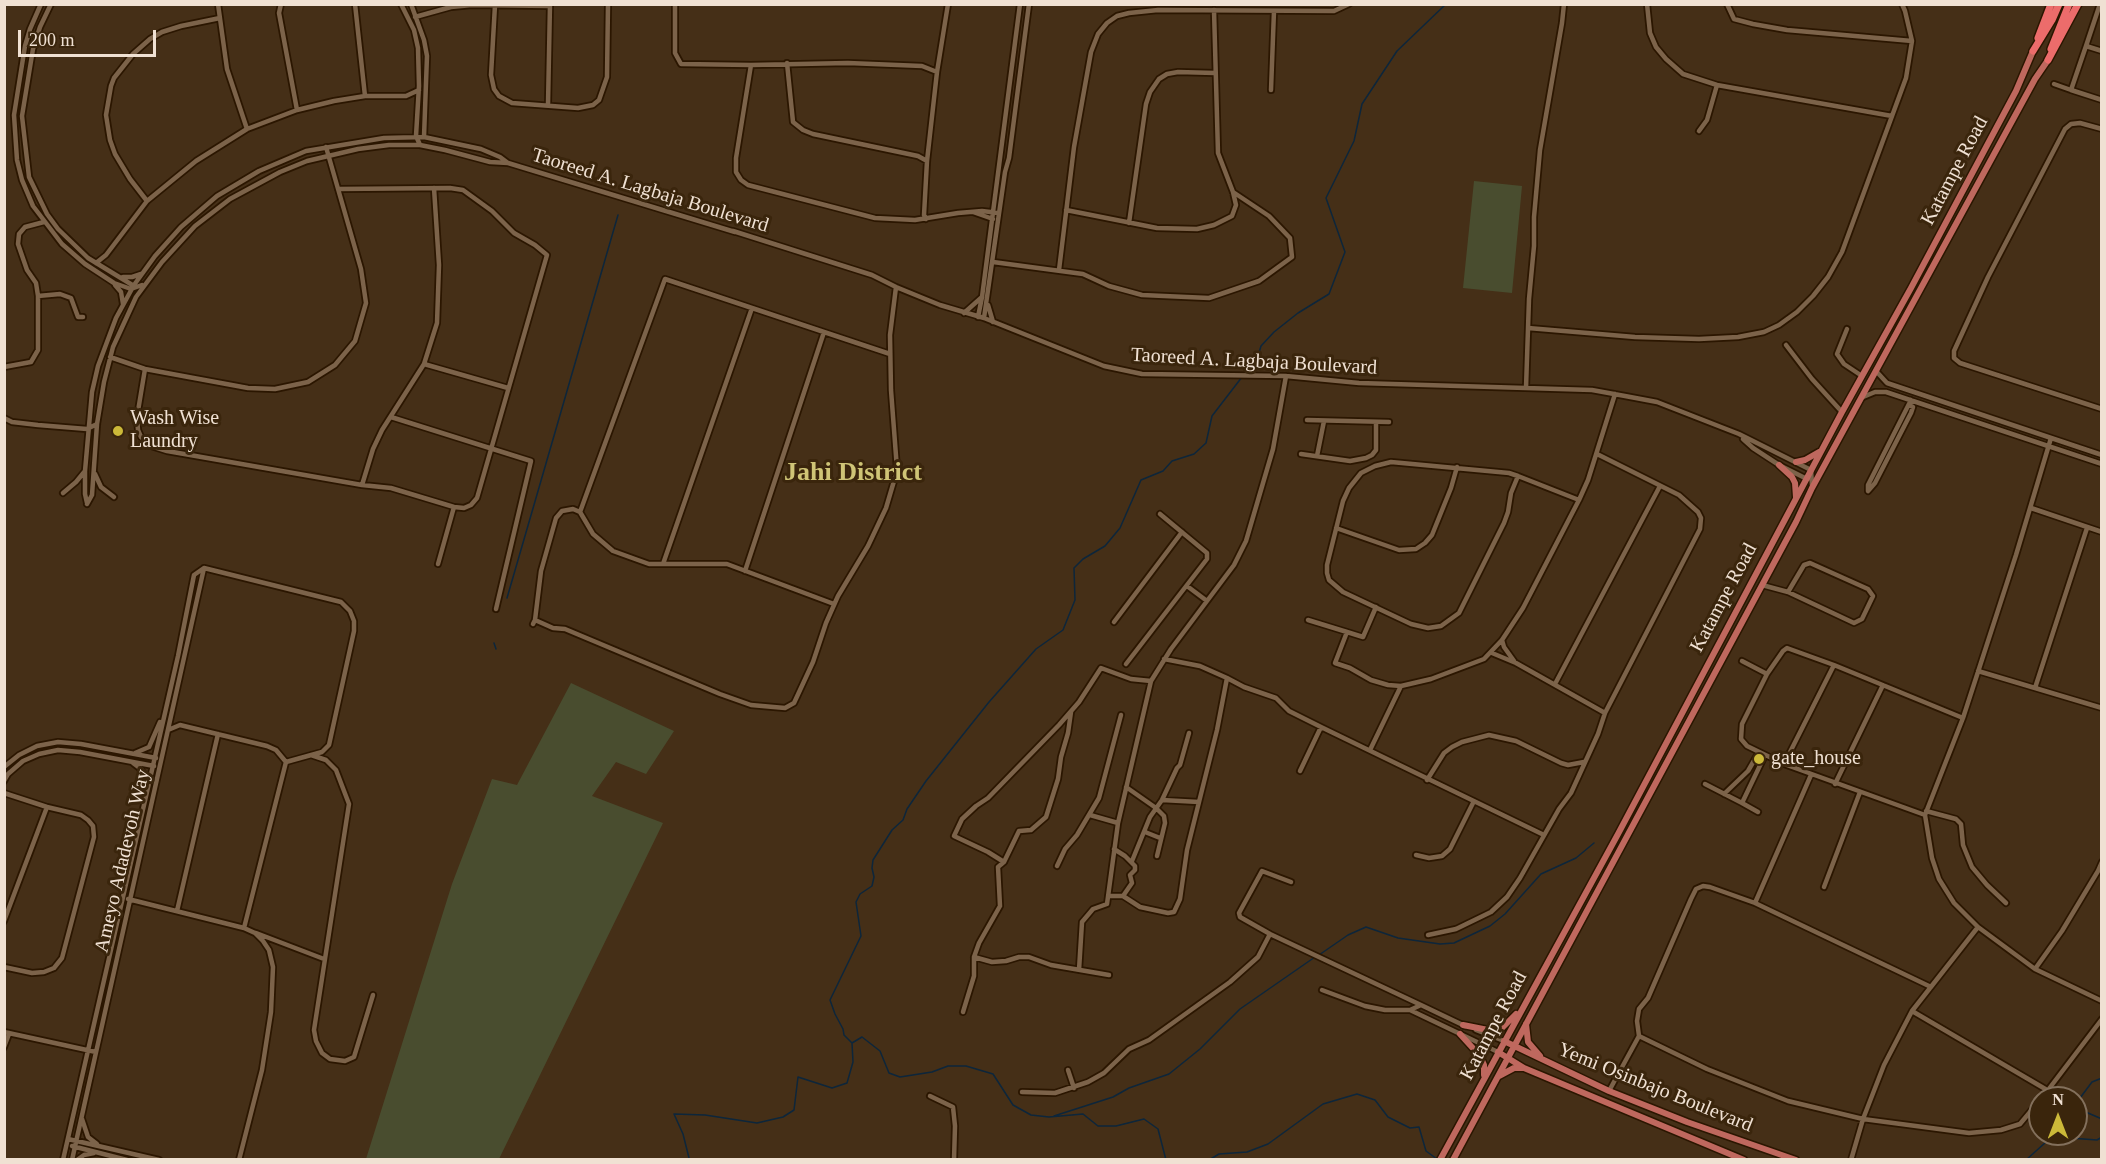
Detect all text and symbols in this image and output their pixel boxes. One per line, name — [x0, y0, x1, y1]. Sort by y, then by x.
scale bar — [21, 18, 159, 56]
text: 200 m — [29, 30, 75, 50]
street label: Katampe Road — [1916, 113, 1994, 229]
street label: Taoreed A. Lagbaja Boulevard — [529, 144, 771, 238]
street label: Taoreed A. Lagbaja Boulevard — [1130, 344, 1378, 380]
place label: Wash Wise Laundry — [130, 407, 219, 454]
marker: Wash Wise Laundry — [111, 424, 125, 438]
district label: Jahi District — [784, 457, 922, 489]
street label: Katampe Road — [1685, 540, 1763, 656]
place label: gate_house — [1771, 747, 1861, 771]
marker: gate_house — [1752, 752, 1766, 766]
street label: Ameyo Adadevoh Way — [90, 767, 156, 955]
street label: Katampe Road — [1455, 968, 1533, 1084]
street label: Yemi Osinbajo Boulevard — [1554, 1038, 1756, 1138]
north arrow — [2028, 1086, 2088, 1146]
text: N — [2052, 1091, 2064, 1108]

